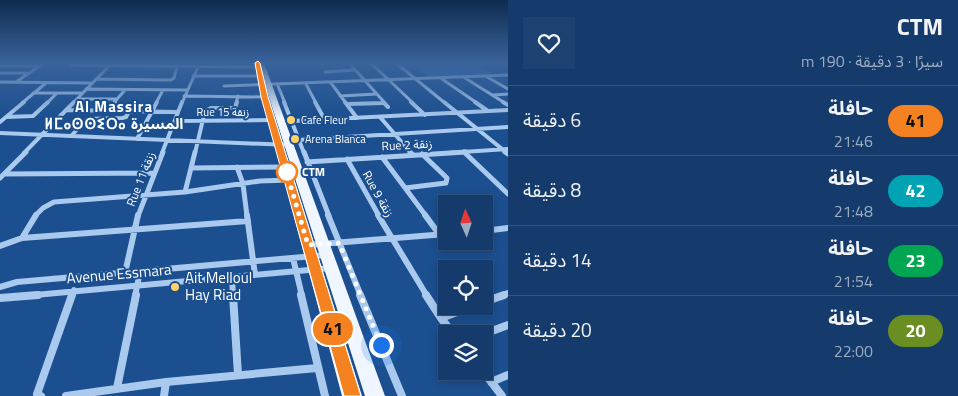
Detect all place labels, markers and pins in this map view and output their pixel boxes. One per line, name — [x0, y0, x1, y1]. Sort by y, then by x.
place label: Cafe Fleur — [301, 112, 348, 128]
marker: Cafe Fleur — [285, 114, 297, 126]
place label: Arena Blanca — [305, 131, 366, 147]
marker: Arena Blanca — [289, 133, 301, 145]
marker: CTM — [276, 161, 298, 183]
place label: CTM — [302, 162, 325, 181]
place label: Ait Melloul Hay Riad — [185, 266, 252, 306]
marker: Ait Melloul Hay Riad — [169, 281, 181, 293]

